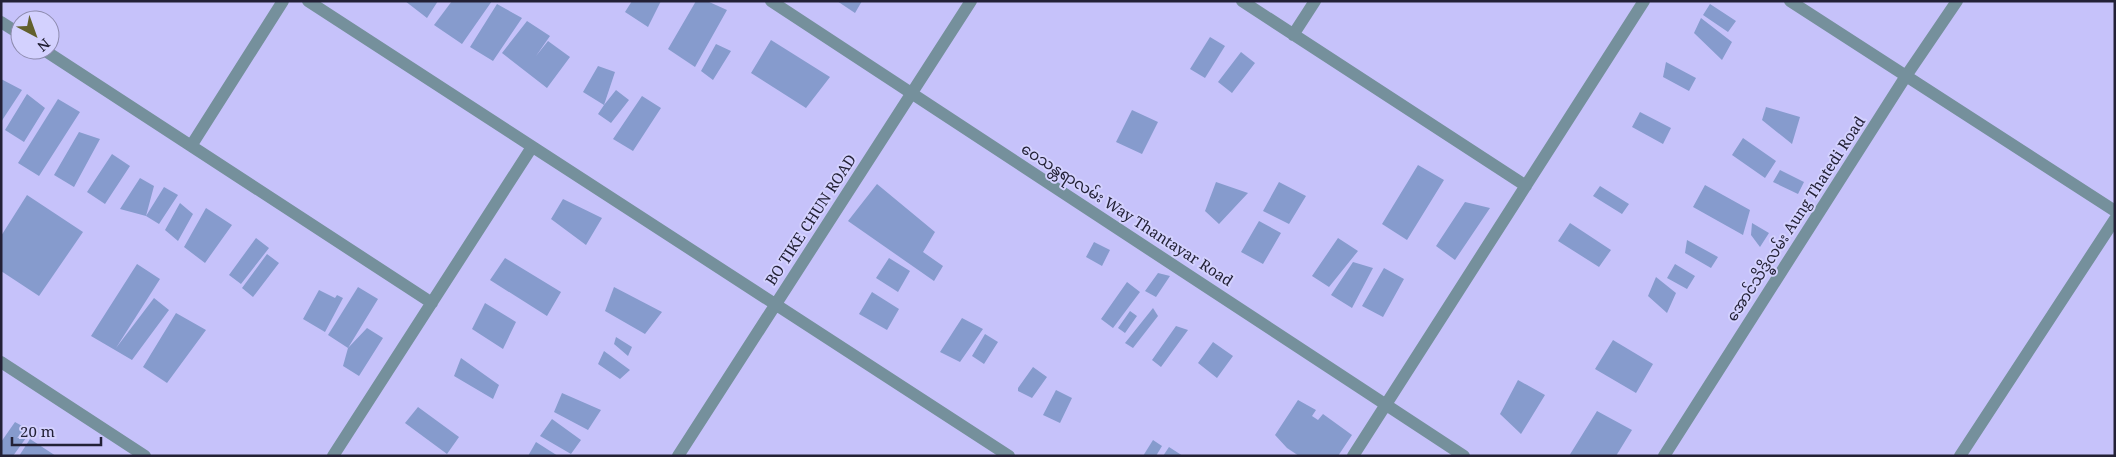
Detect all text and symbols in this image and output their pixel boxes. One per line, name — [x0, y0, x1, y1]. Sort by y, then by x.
north arrow — [10, 10, 60, 60]
text: N — [33, 34, 54, 56]
street label: အောင်သိဒ္ဓိလမ်း Aung Thatedi Road — [1721, 112, 1872, 327]
street label: ဝေသန္တရာလမ်း Way Thantayar Road — [1016, 138, 1237, 293]
street label: BO TIKE CHUN ROAD — [760, 150, 860, 289]
scale bar — [12, 414, 101, 446]
text: 20 m — [20, 421, 55, 441]

